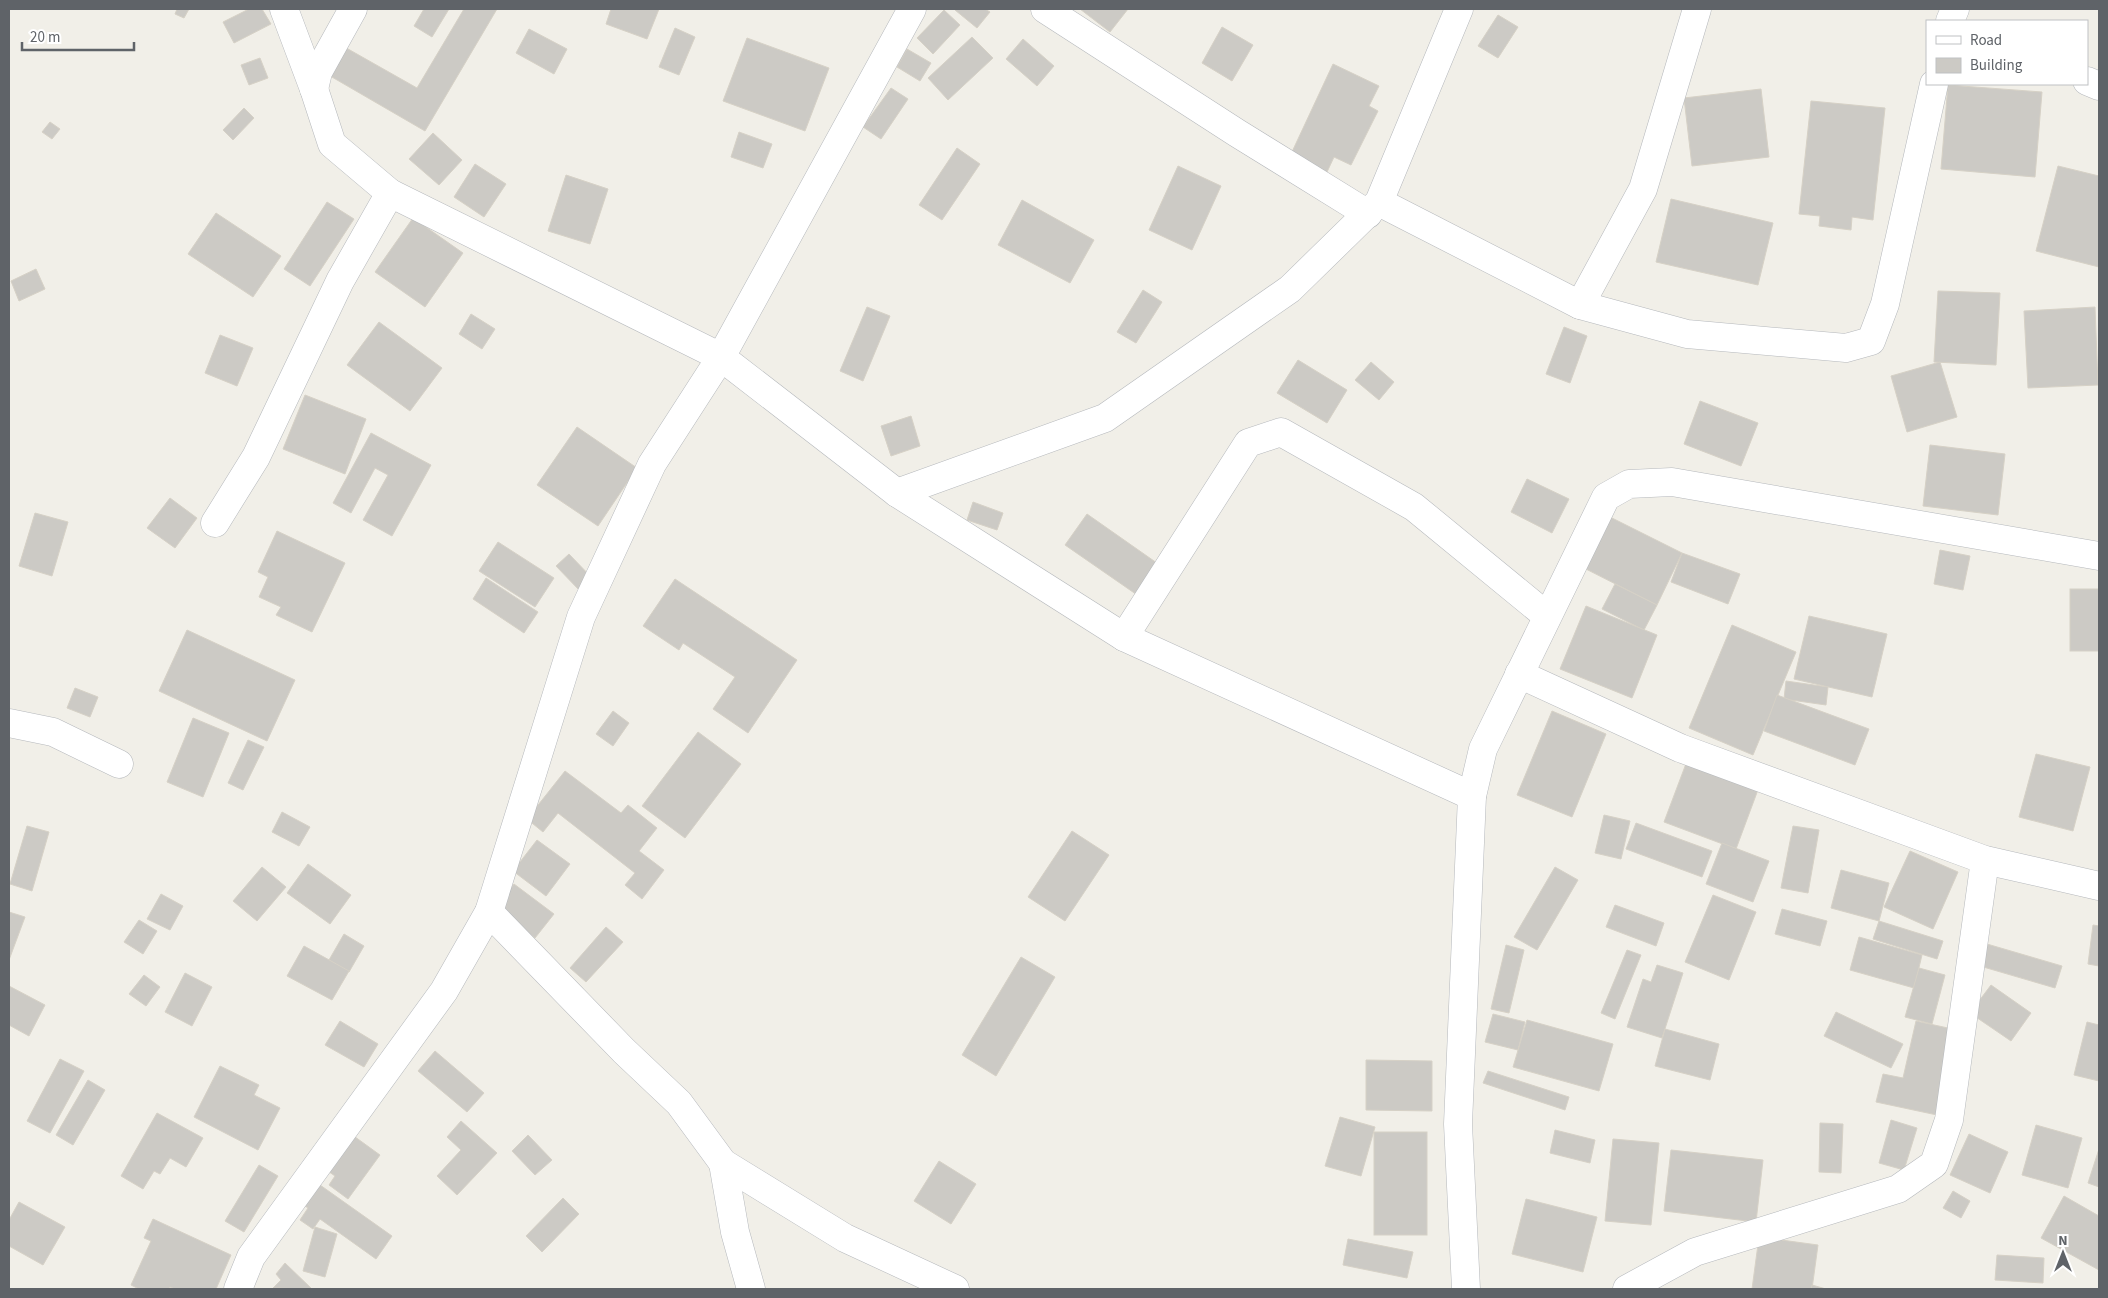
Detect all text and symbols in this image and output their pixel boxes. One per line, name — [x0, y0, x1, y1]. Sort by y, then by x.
scale bar — [22, 20, 135, 52]
legend — [1926, 20, 2088, 85]
text: 20 m — [30, 27, 60, 48]
text: Road — [1970, 30, 2002, 51]
text: Building — [1970, 55, 2023, 76]
north arrow — [2038, 1228, 2088, 1278]
text: N — [2058, 1231, 2068, 1251]

